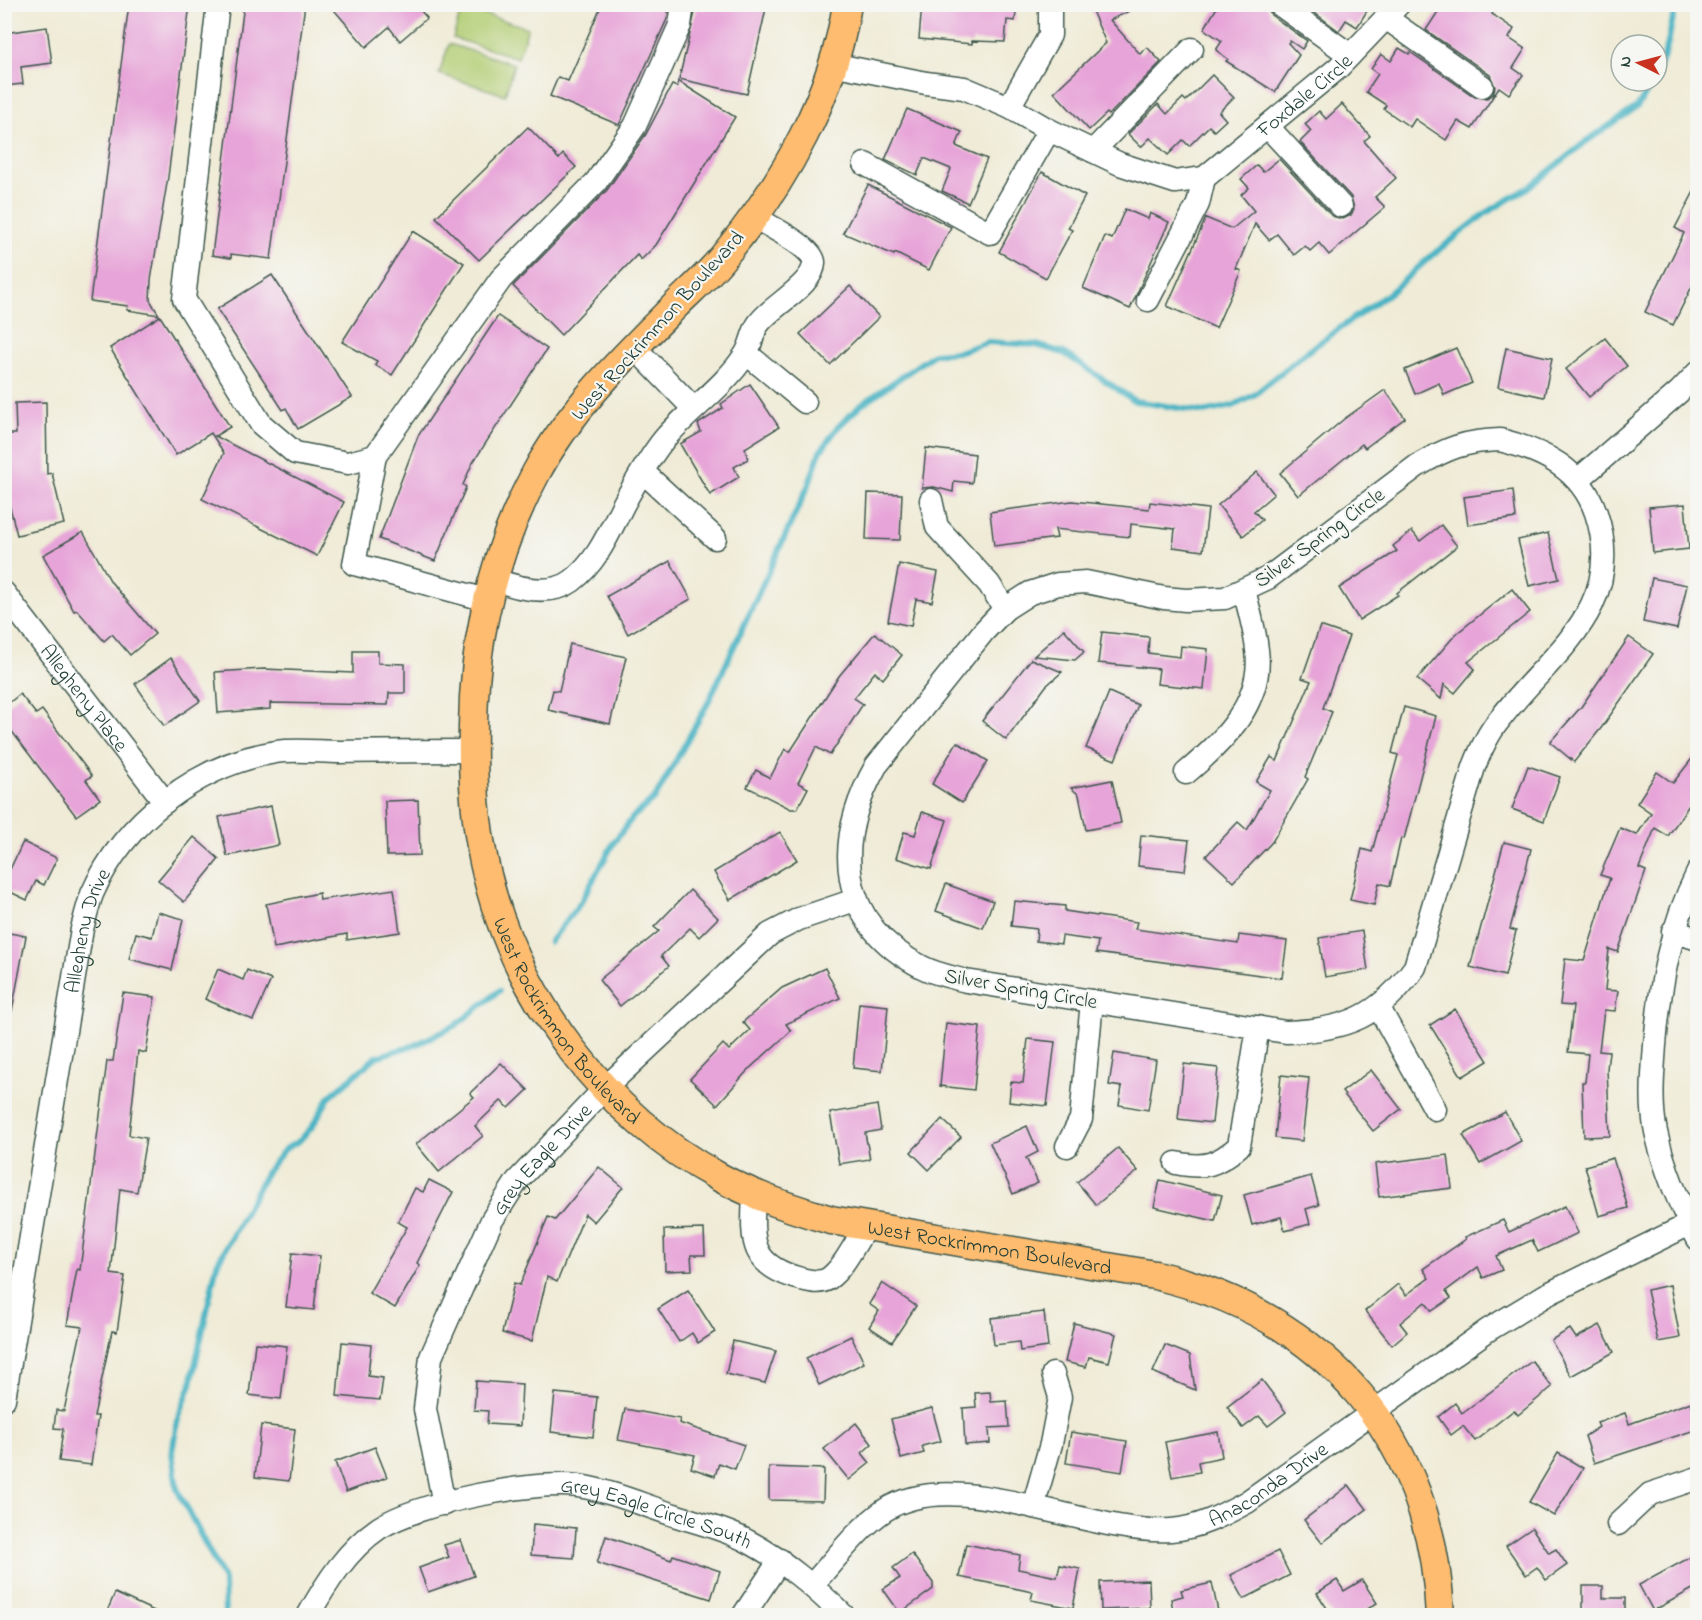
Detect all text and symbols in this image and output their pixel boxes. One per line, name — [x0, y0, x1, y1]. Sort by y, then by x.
north arrow — [1609, 33, 1669, 93]
street label: Foxdale Circle — [1250, 48, 1361, 146]
text: N — [1614, 55, 1639, 68]
street label: West Rockrimmon Boulevard — [565, 224, 752, 428]
street label: Silver Spring Circle — [1249, 481, 1393, 598]
street label: Allegheny Place — [32, 638, 135, 760]
street label: Allegheny Drive — [59, 863, 120, 996]
street label: West Rockrimmon Boulevard — [484, 914, 647, 1133]
street label: Silver Spring Circle — [941, 962, 1100, 1020]
street label: Grey Eagle Drive — [486, 1097, 600, 1222]
street label: West Rockrimmon Boulevard — [865, 1213, 1114, 1284]
street label: Anaconda Drive — [1204, 1435, 1335, 1536]
street label: Grey Eagle Circle South — [560, 1472, 757, 1558]

